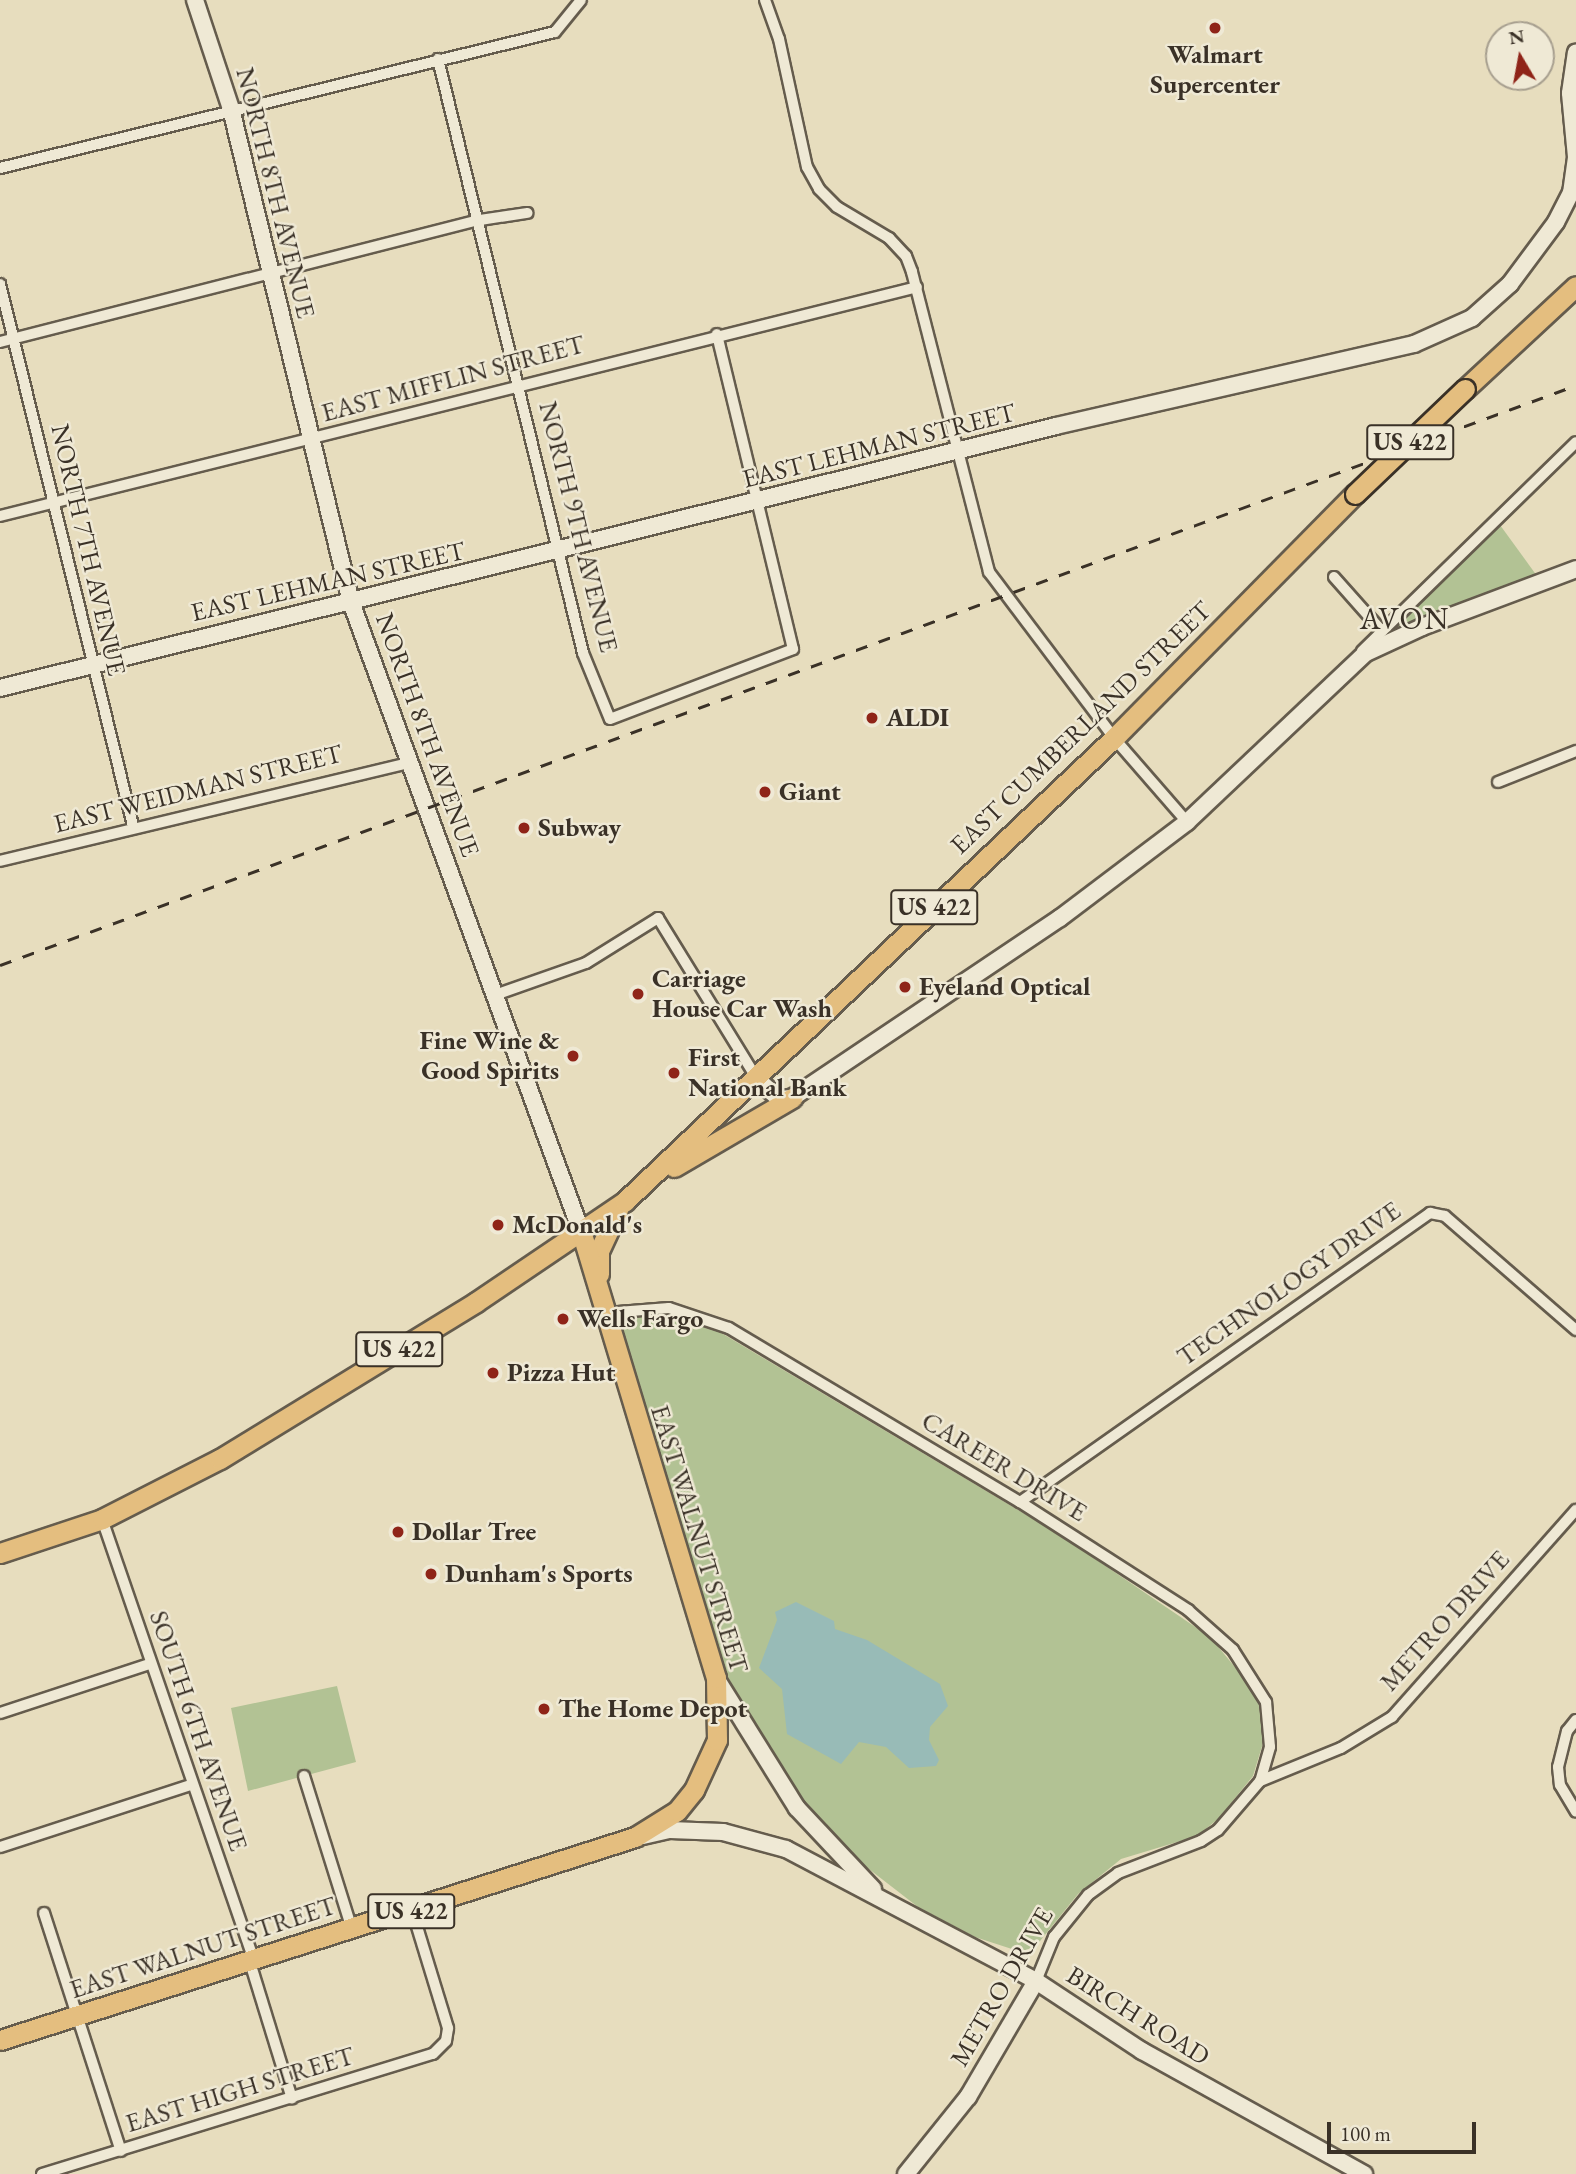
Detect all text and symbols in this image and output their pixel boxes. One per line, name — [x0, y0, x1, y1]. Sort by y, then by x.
marker: Walmart Supercenter — [1207, 20, 1223, 36]
north arrow — [1485, 21, 1555, 91]
text: N — [1507, 23, 1526, 50]
place label: Walmart Supercenter — [1150, 39, 1280, 100]
street label: NORTH 8TH AVENUE — [229, 64, 321, 322]
street label: EAST MIFFLIN STREET — [318, 329, 588, 429]
street label: EAST LEHMAN STREET — [739, 397, 1019, 495]
street label: NORTH 9TH AVENUE — [532, 398, 624, 656]
street label: NORTH 7TH AVENUE — [44, 421, 132, 679]
road number: US 422 — [1364, 422, 1456, 462]
street label: EAST LEHMAN STREET — [188, 535, 468, 629]
street label: EAST CUMBERLAND STREET — [944, 595, 1218, 861]
district label: AVON — [1360, 601, 1450, 637]
street label: NORTH 8TH AVENUE — [368, 609, 486, 861]
place label: ALDI — [886, 702, 949, 734]
marker: ALDI — [864, 710, 880, 726]
street label: EAST WEIDMAN STREET — [50, 738, 346, 840]
place label: Giant — [779, 776, 841, 808]
marker: Giant — [757, 784, 773, 800]
place label: Subway — [538, 812, 621, 844]
marker: Subway — [516, 820, 532, 836]
road number: US 422 — [888, 887, 979, 928]
place label: Carriage House Car Wash — [652, 963, 832, 1024]
place label: Eyeland Optical — [919, 971, 1091, 1003]
marker: Eyeland Optical — [897, 979, 913, 995]
marker: Carriage House Car Wash — [630, 986, 646, 1002]
place label: Fine Wine & Good Spirits — [419, 1025, 559, 1086]
place label: First National Bank — [688, 1042, 847, 1104]
marker: Fine Wine & Good Spirits — [565, 1048, 581, 1064]
marker: First National Bank — [666, 1065, 682, 1081]
street label: TECHNOLOGY DRIVE — [1171, 1195, 1407, 1373]
place label: McDonald's — [512, 1209, 642, 1241]
marker: McDonald's — [490, 1217, 506, 1233]
place label: Wells Fargo — [577, 1303, 703, 1335]
marker: Wells Fargo — [555, 1311, 571, 1327]
road number: US 422 — [354, 1329, 444, 1370]
place label: Pizza Hut — [507, 1357, 615, 1389]
marker: Pizza Hut — [485, 1365, 501, 1381]
street label: EAST WALNUT STREET — [643, 1401, 755, 1677]
street label: CAREER DRIVE — [916, 1405, 1092, 1529]
place label: Dollar Tree — [412, 1516, 536, 1548]
marker: Dollar Tree — [390, 1524, 406, 1540]
street label: METRO DRIVE — [1374, 1544, 1516, 1698]
place label: Dunham's Sports — [445, 1558, 633, 1590]
marker: Dunham's Sports — [423, 1566, 439, 1582]
street label: SOUTH 6TH AVENUE — [142, 1607, 254, 1855]
place label: The Home Depot — [558, 1693, 747, 1725]
marker: The Home Depot — [536, 1701, 552, 1717]
street label: EAST WALNUT STREET — [66, 1890, 340, 2006]
road number: US 422 — [366, 1890, 457, 1932]
street label: METRO DRIVE — [944, 1902, 1060, 2072]
street label: BIRCH ROAD — [1061, 1960, 1215, 2072]
street label: EAST HIGH STREET — [122, 2040, 358, 2140]
scale bar — [1331, 2108, 1480, 2152]
text: 100 m — [1340, 2120, 1391, 2147]

